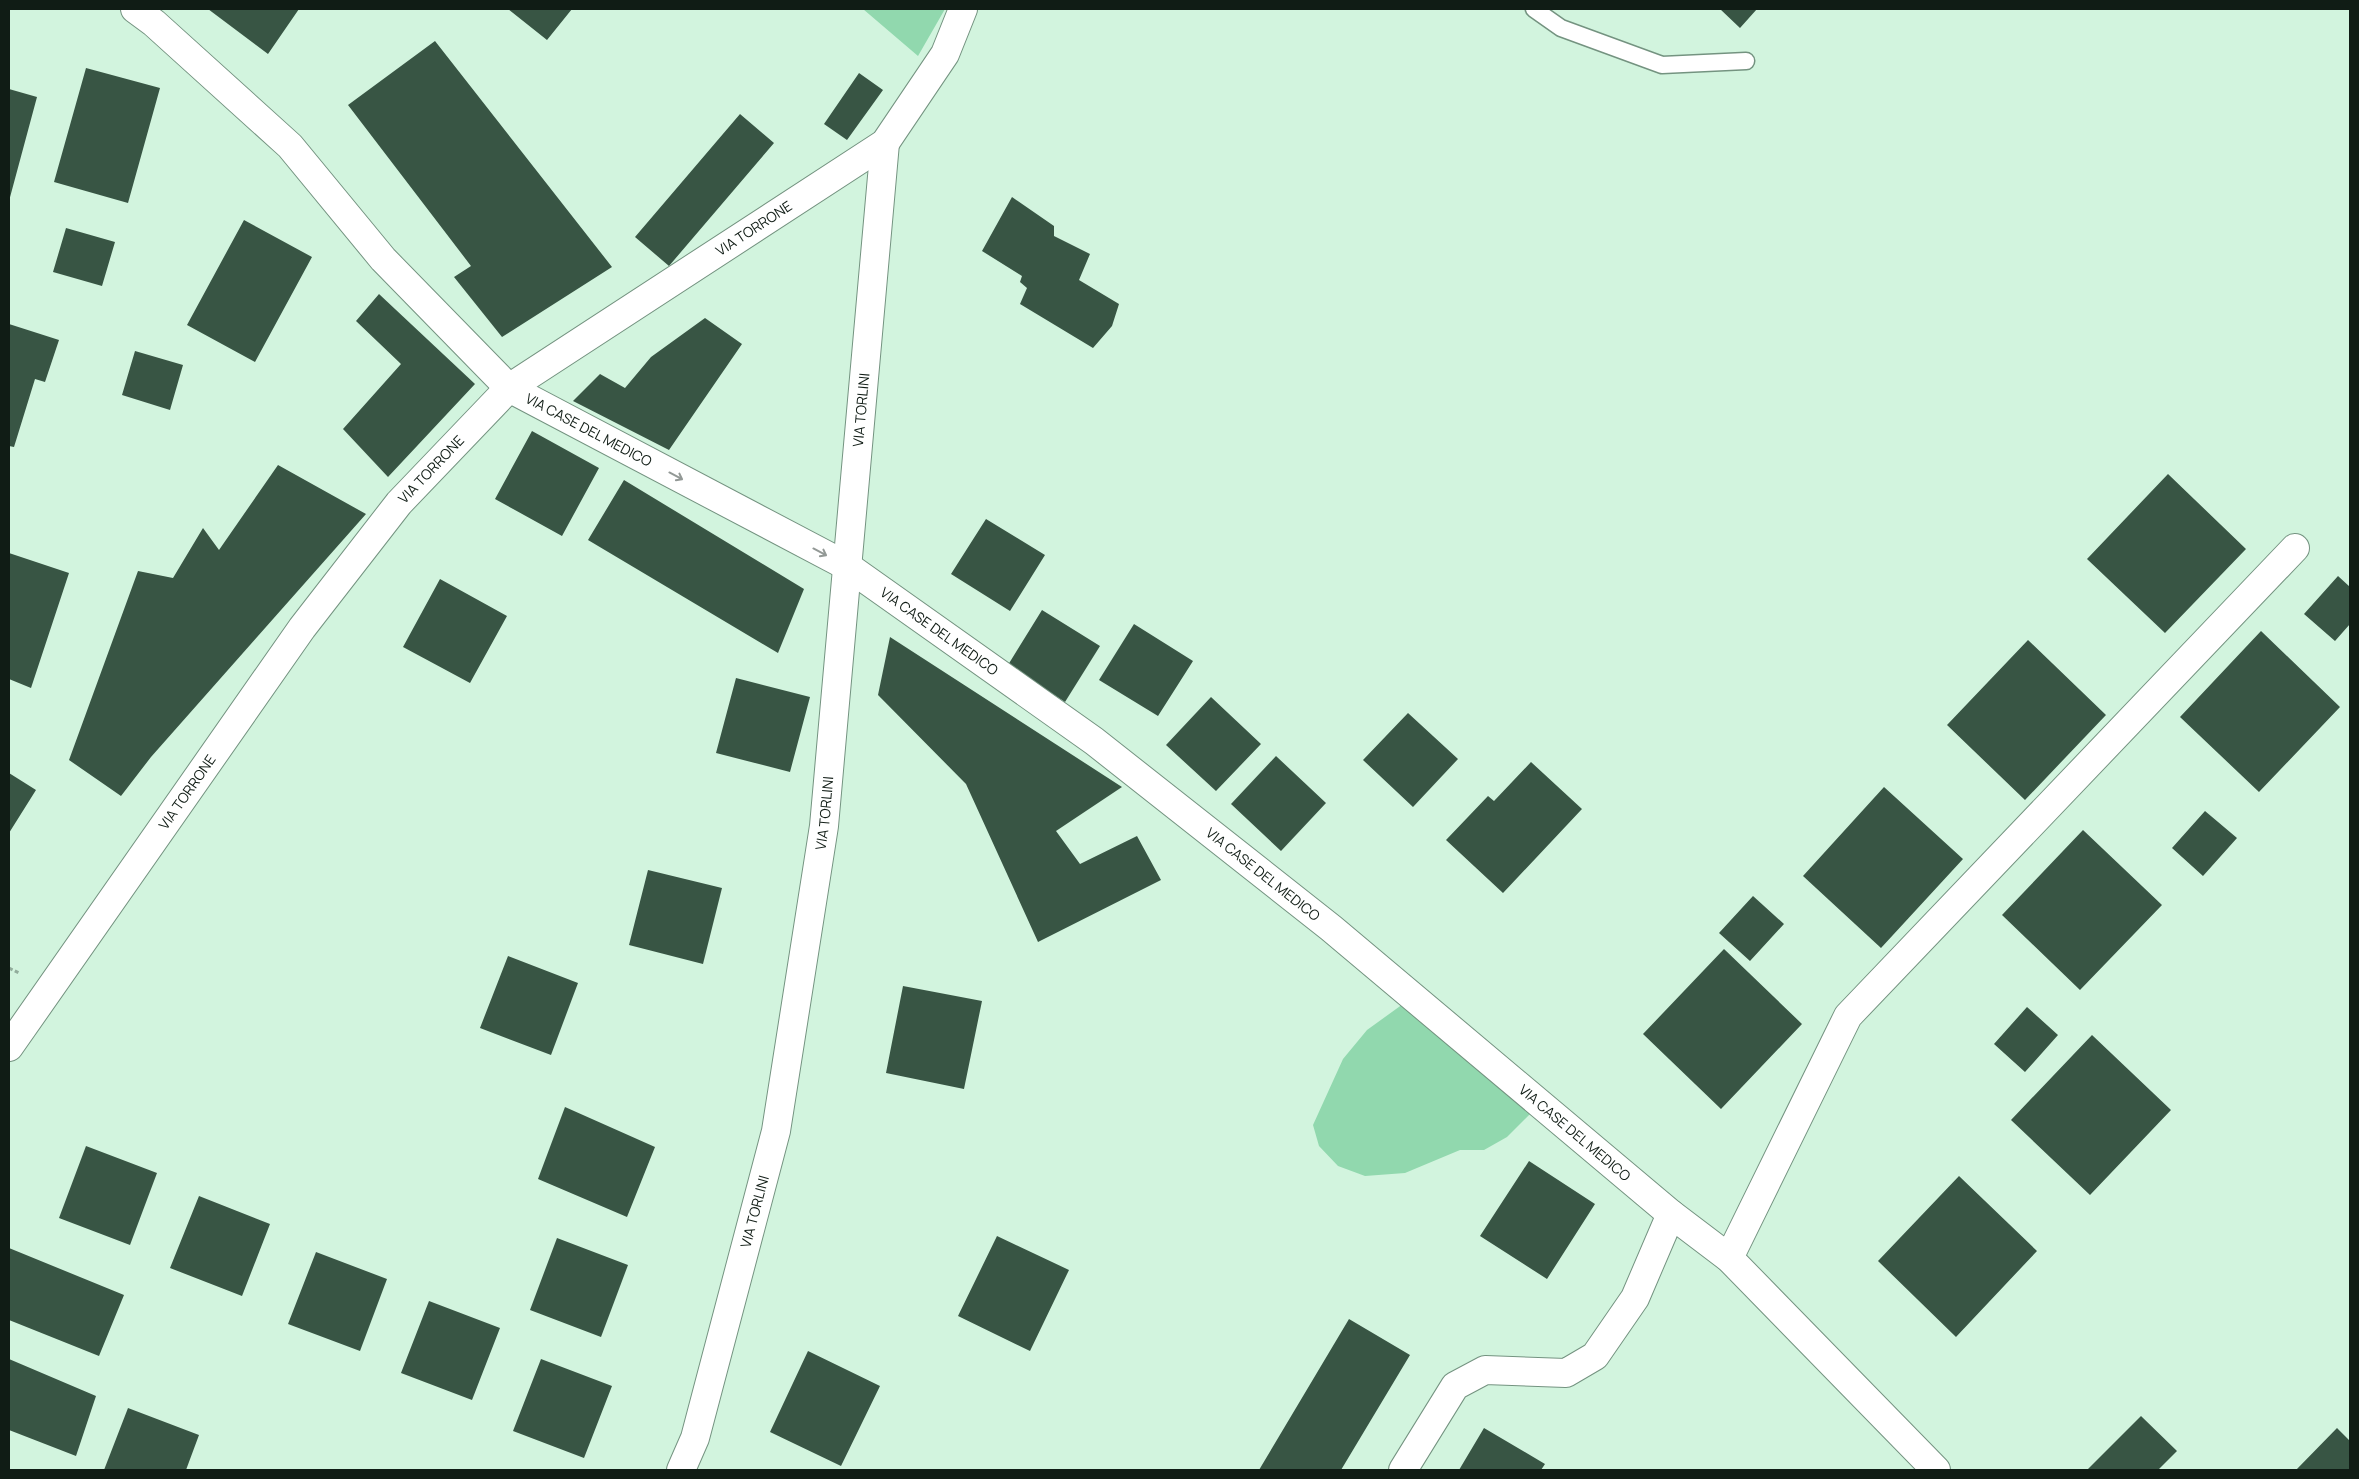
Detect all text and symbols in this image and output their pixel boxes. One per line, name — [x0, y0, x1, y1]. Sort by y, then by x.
street label: VIA TORRONE — [712, 196, 795, 260]
street label: VIA TORLINI — [848, 372, 873, 448]
street label: VIA CASE DEL MEDICO — [522, 388, 655, 471]
street label: VIA TORRONE — [394, 431, 468, 507]
one-way arrow — [669, 471, 684, 481]
one-way arrow — [812, 548, 827, 557]
street label: VIA CASE DEL MEDICO — [877, 583, 1002, 679]
street label: VIA TORRONE — [154, 751, 220, 833]
street label: VIA TORLINI — [810, 775, 837, 851]
street label: VIA CASE DEL MEDICO — [1202, 823, 1324, 925]
street label: VIA CASE DEL MEDICO — [1515, 1080, 1635, 1185]
street label: VIA TORLINI — [736, 1173, 773, 1250]

